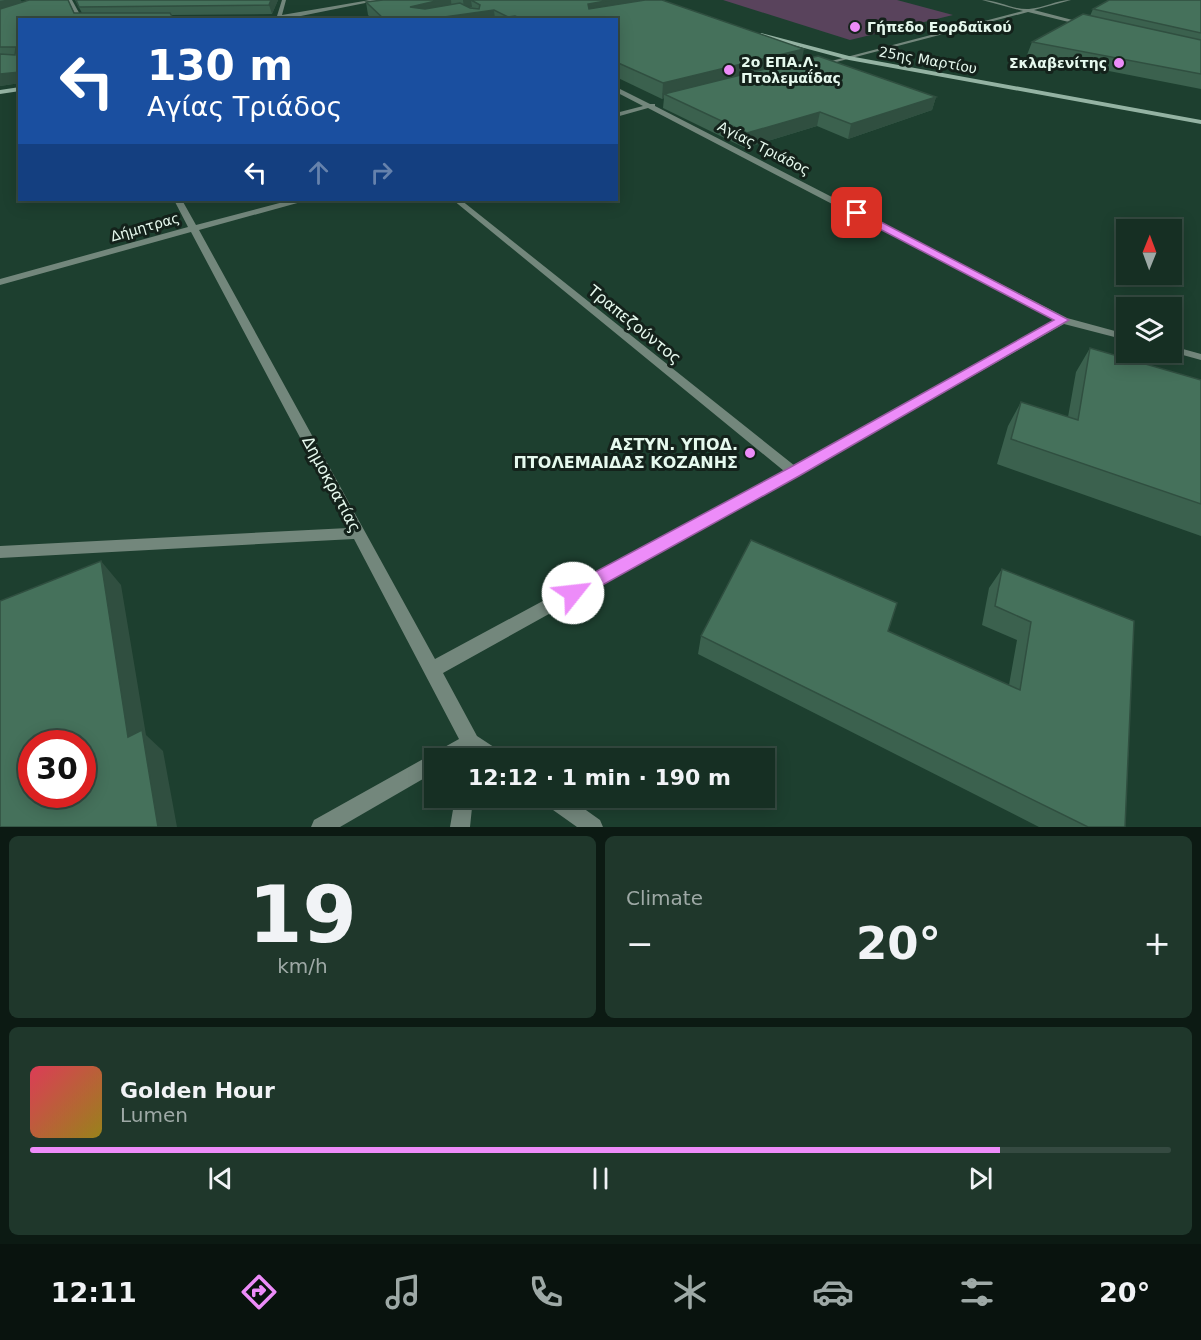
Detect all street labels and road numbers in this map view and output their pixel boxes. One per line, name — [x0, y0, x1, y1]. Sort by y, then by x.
street label: 25ης Μαρτίου — [878, 43, 978, 77]
street label: Αγίας Τριάδος — [715, 118, 813, 178]
street label: Δήμητρας — [109, 210, 181, 244]
street label: Τραπεζούντος — [584, 280, 685, 368]
street label: Δημοκρατίας — [298, 433, 365, 536]

